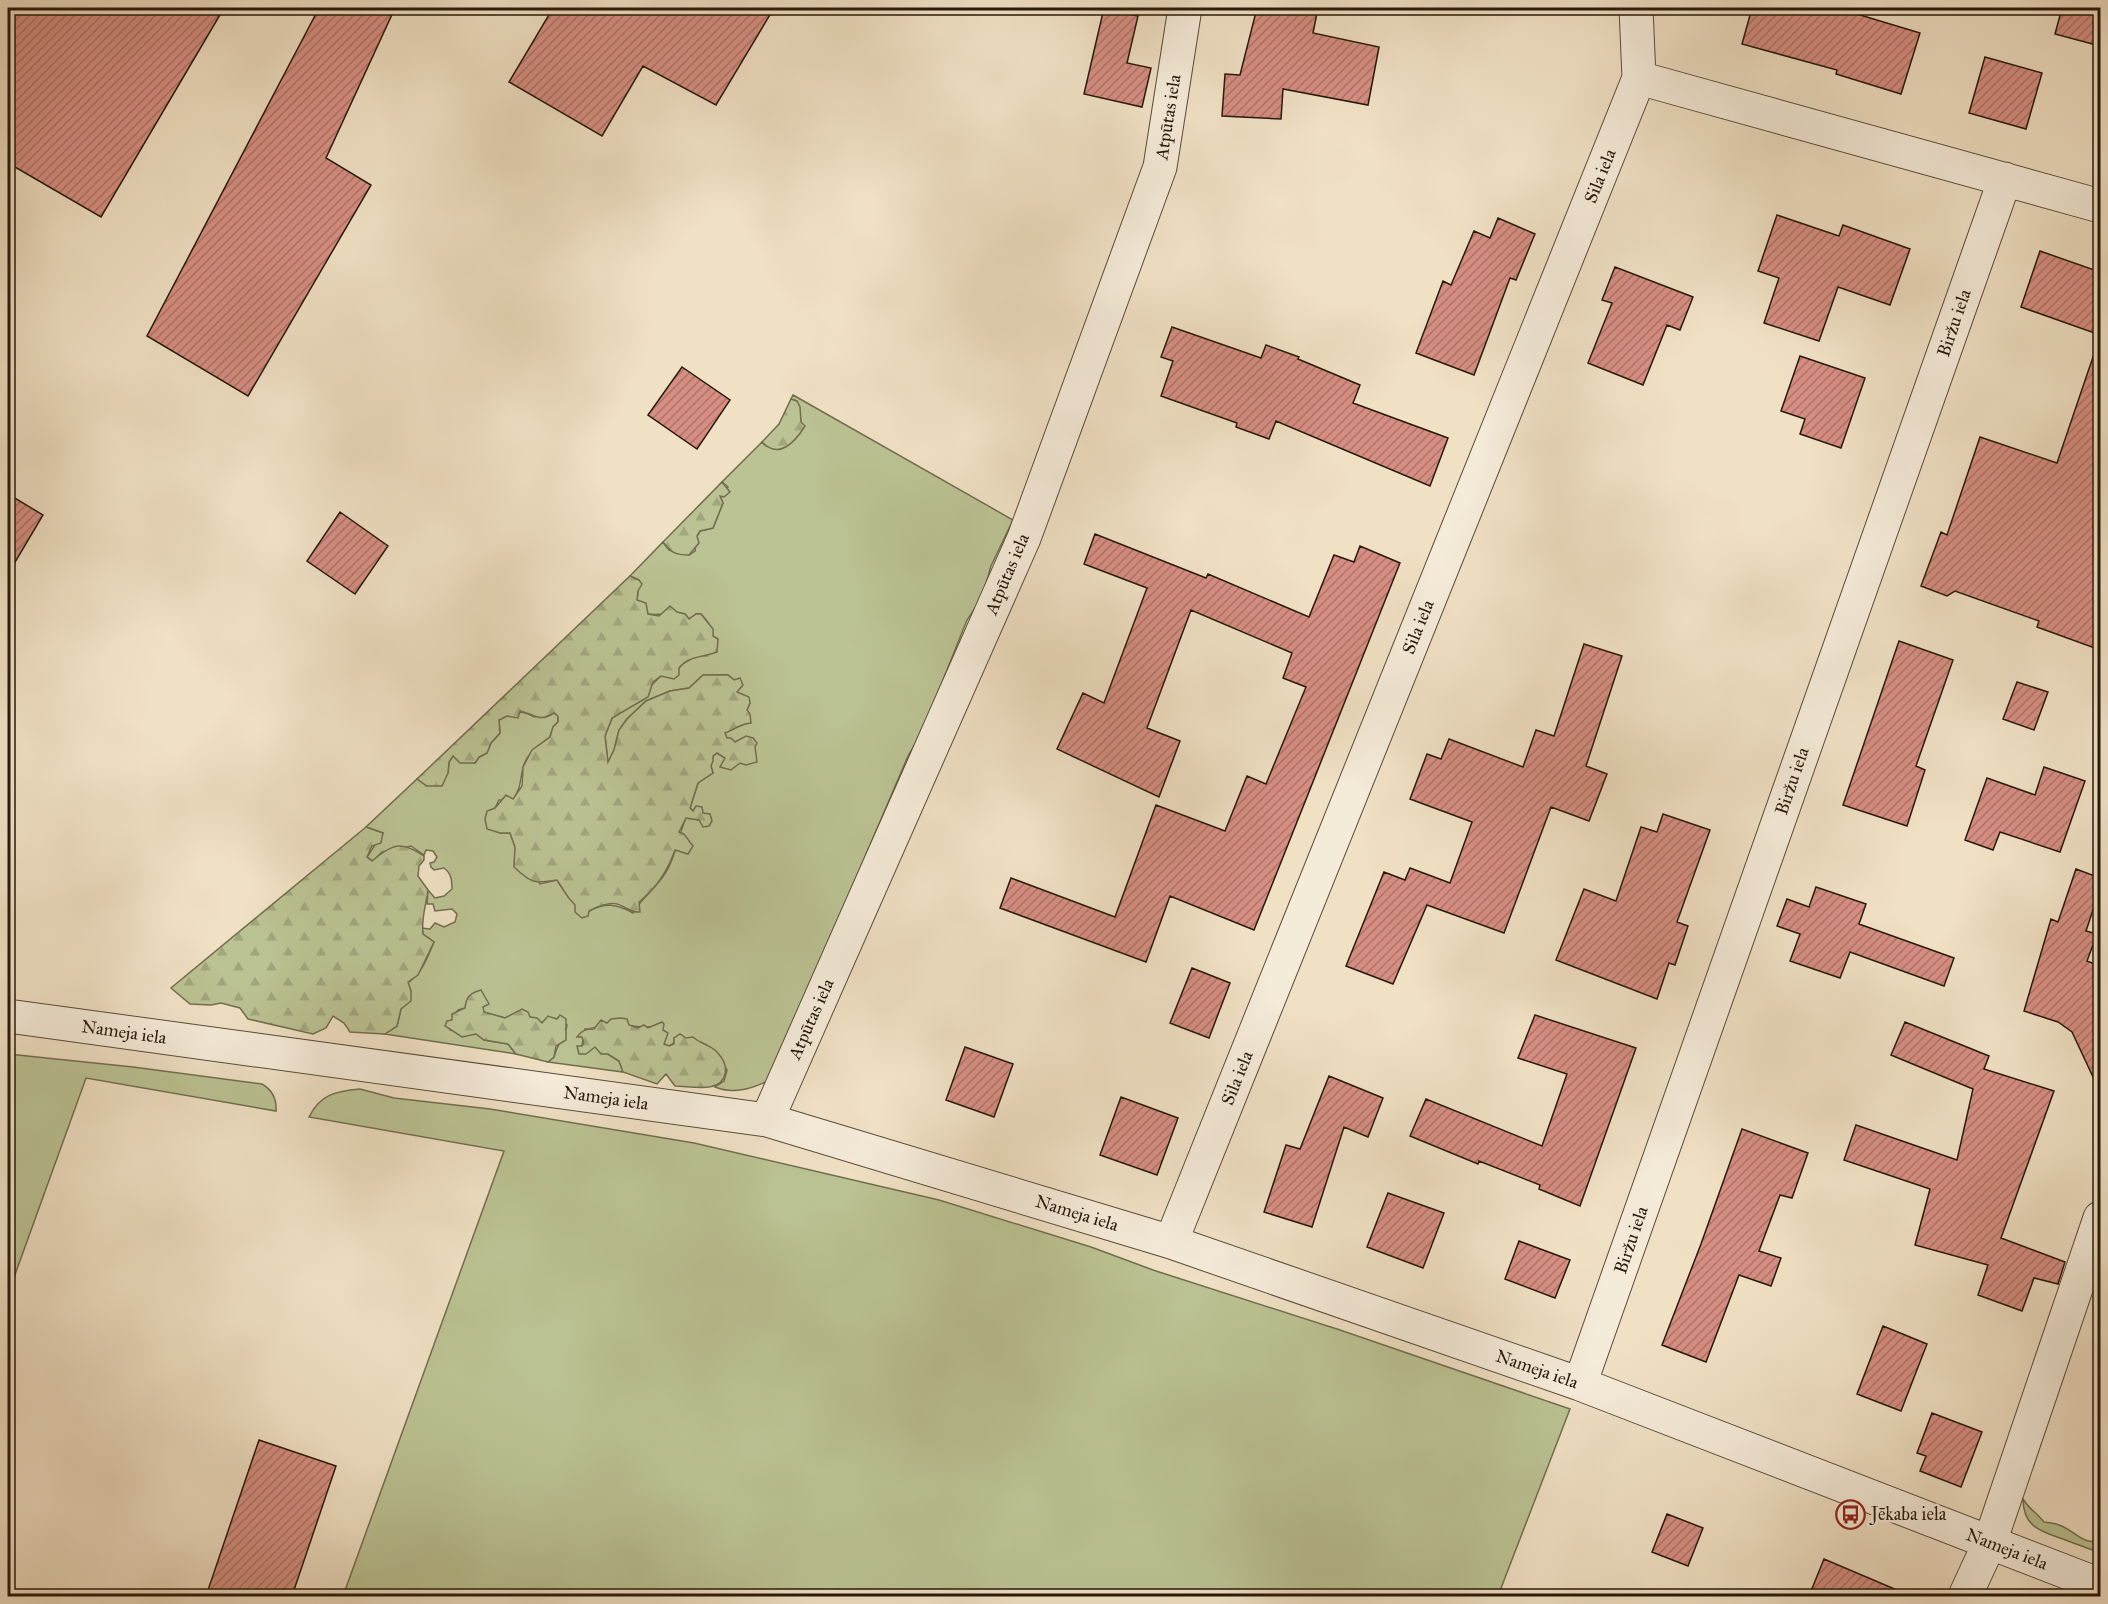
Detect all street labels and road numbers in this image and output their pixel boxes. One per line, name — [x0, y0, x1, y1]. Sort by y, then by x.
street label: Atpūtas iela — [1150, 72, 1186, 162]
street label: Sila iela — [1579, 145, 1621, 206]
street label: Biržu iela — [1932, 286, 1976, 360]
street label: Atpūtas iela — [980, 530, 1034, 619]
street label: Sila iela — [1397, 596, 1439, 657]
street label: Biržu iela — [1770, 744, 1814, 818]
street label: Atpūtas iela — [783, 975, 839, 1064]
street label: Nameja iela — [80, 1015, 168, 1049]
street label: Sila iela — [1216, 1047, 1258, 1108]
street label: Nameja iela — [562, 1081, 650, 1115]
street label: Nameja iela — [1033, 1190, 1122, 1236]
street label: Biržu iela — [1609, 1203, 1653, 1277]
street label: Nameja iela — [1493, 1345, 1581, 1393]
street label: Nameja iela — [1963, 1523, 2051, 1575]

